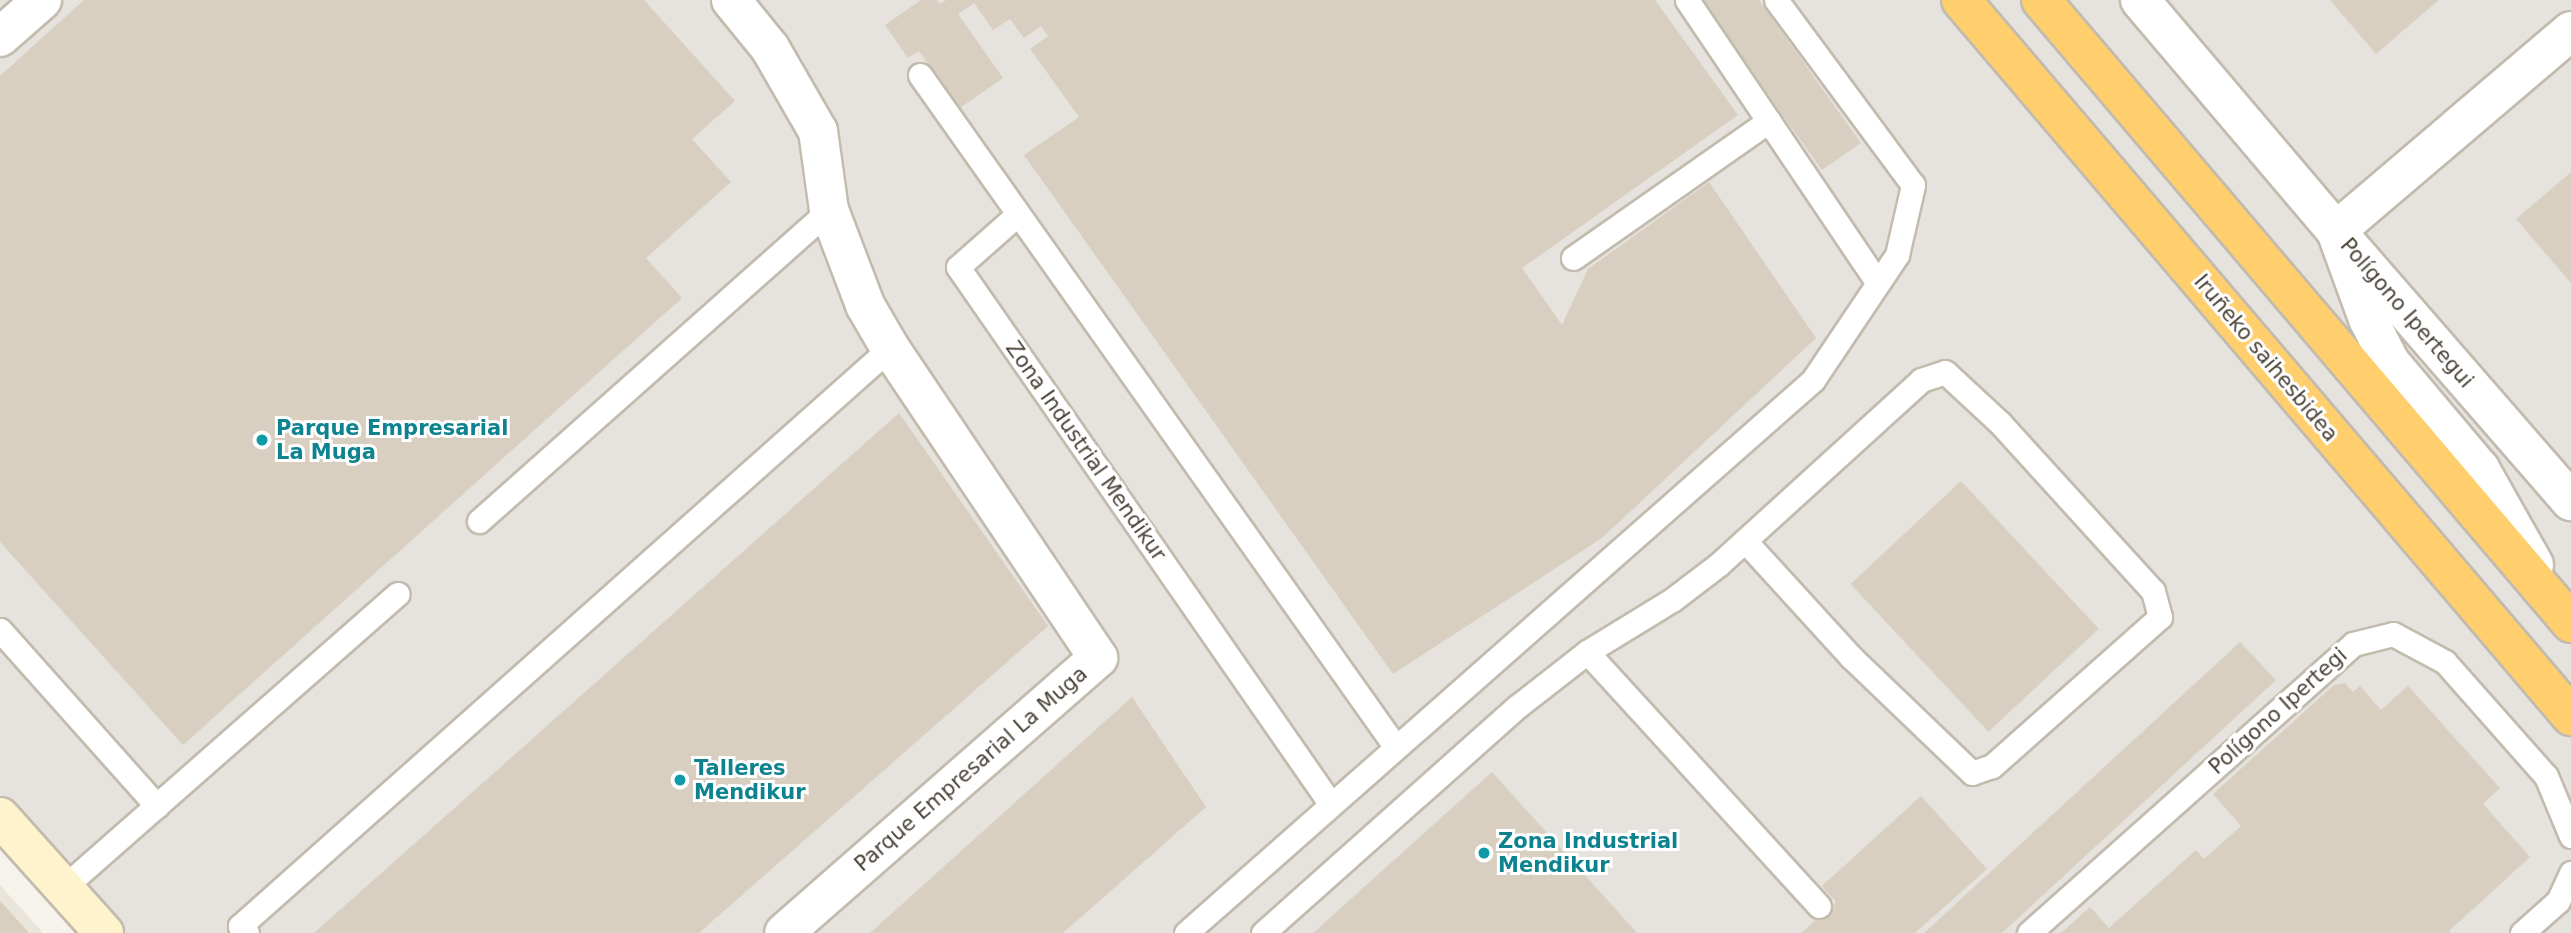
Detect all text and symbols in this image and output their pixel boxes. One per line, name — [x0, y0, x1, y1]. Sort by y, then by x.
street label: Polígono Ipertegui — [2335, 233, 2479, 393]
street label: Iruñeko saihesbidea — [2189, 269, 2343, 447]
street label: Zona Industrial Mendikur — [1000, 336, 1172, 566]
place label: Parque Empresarial La Muga — [276, 415, 508, 465]
marker: Parque Empresarial La Muga — [254, 432, 270, 448]
street label: Polígono Ipertegi — [2204, 642, 2352, 780]
street label: Parque Empresarial La Muga — [850, 661, 1092, 877]
place label: Talleres Mendikur — [694, 755, 806, 805]
marker: Talleres Mendikur — [672, 772, 688, 788]
place label: Zona Industrial Mendikur — [1498, 828, 1678, 878]
marker: Zona Industrial Mendikur — [1476, 845, 1492, 861]

